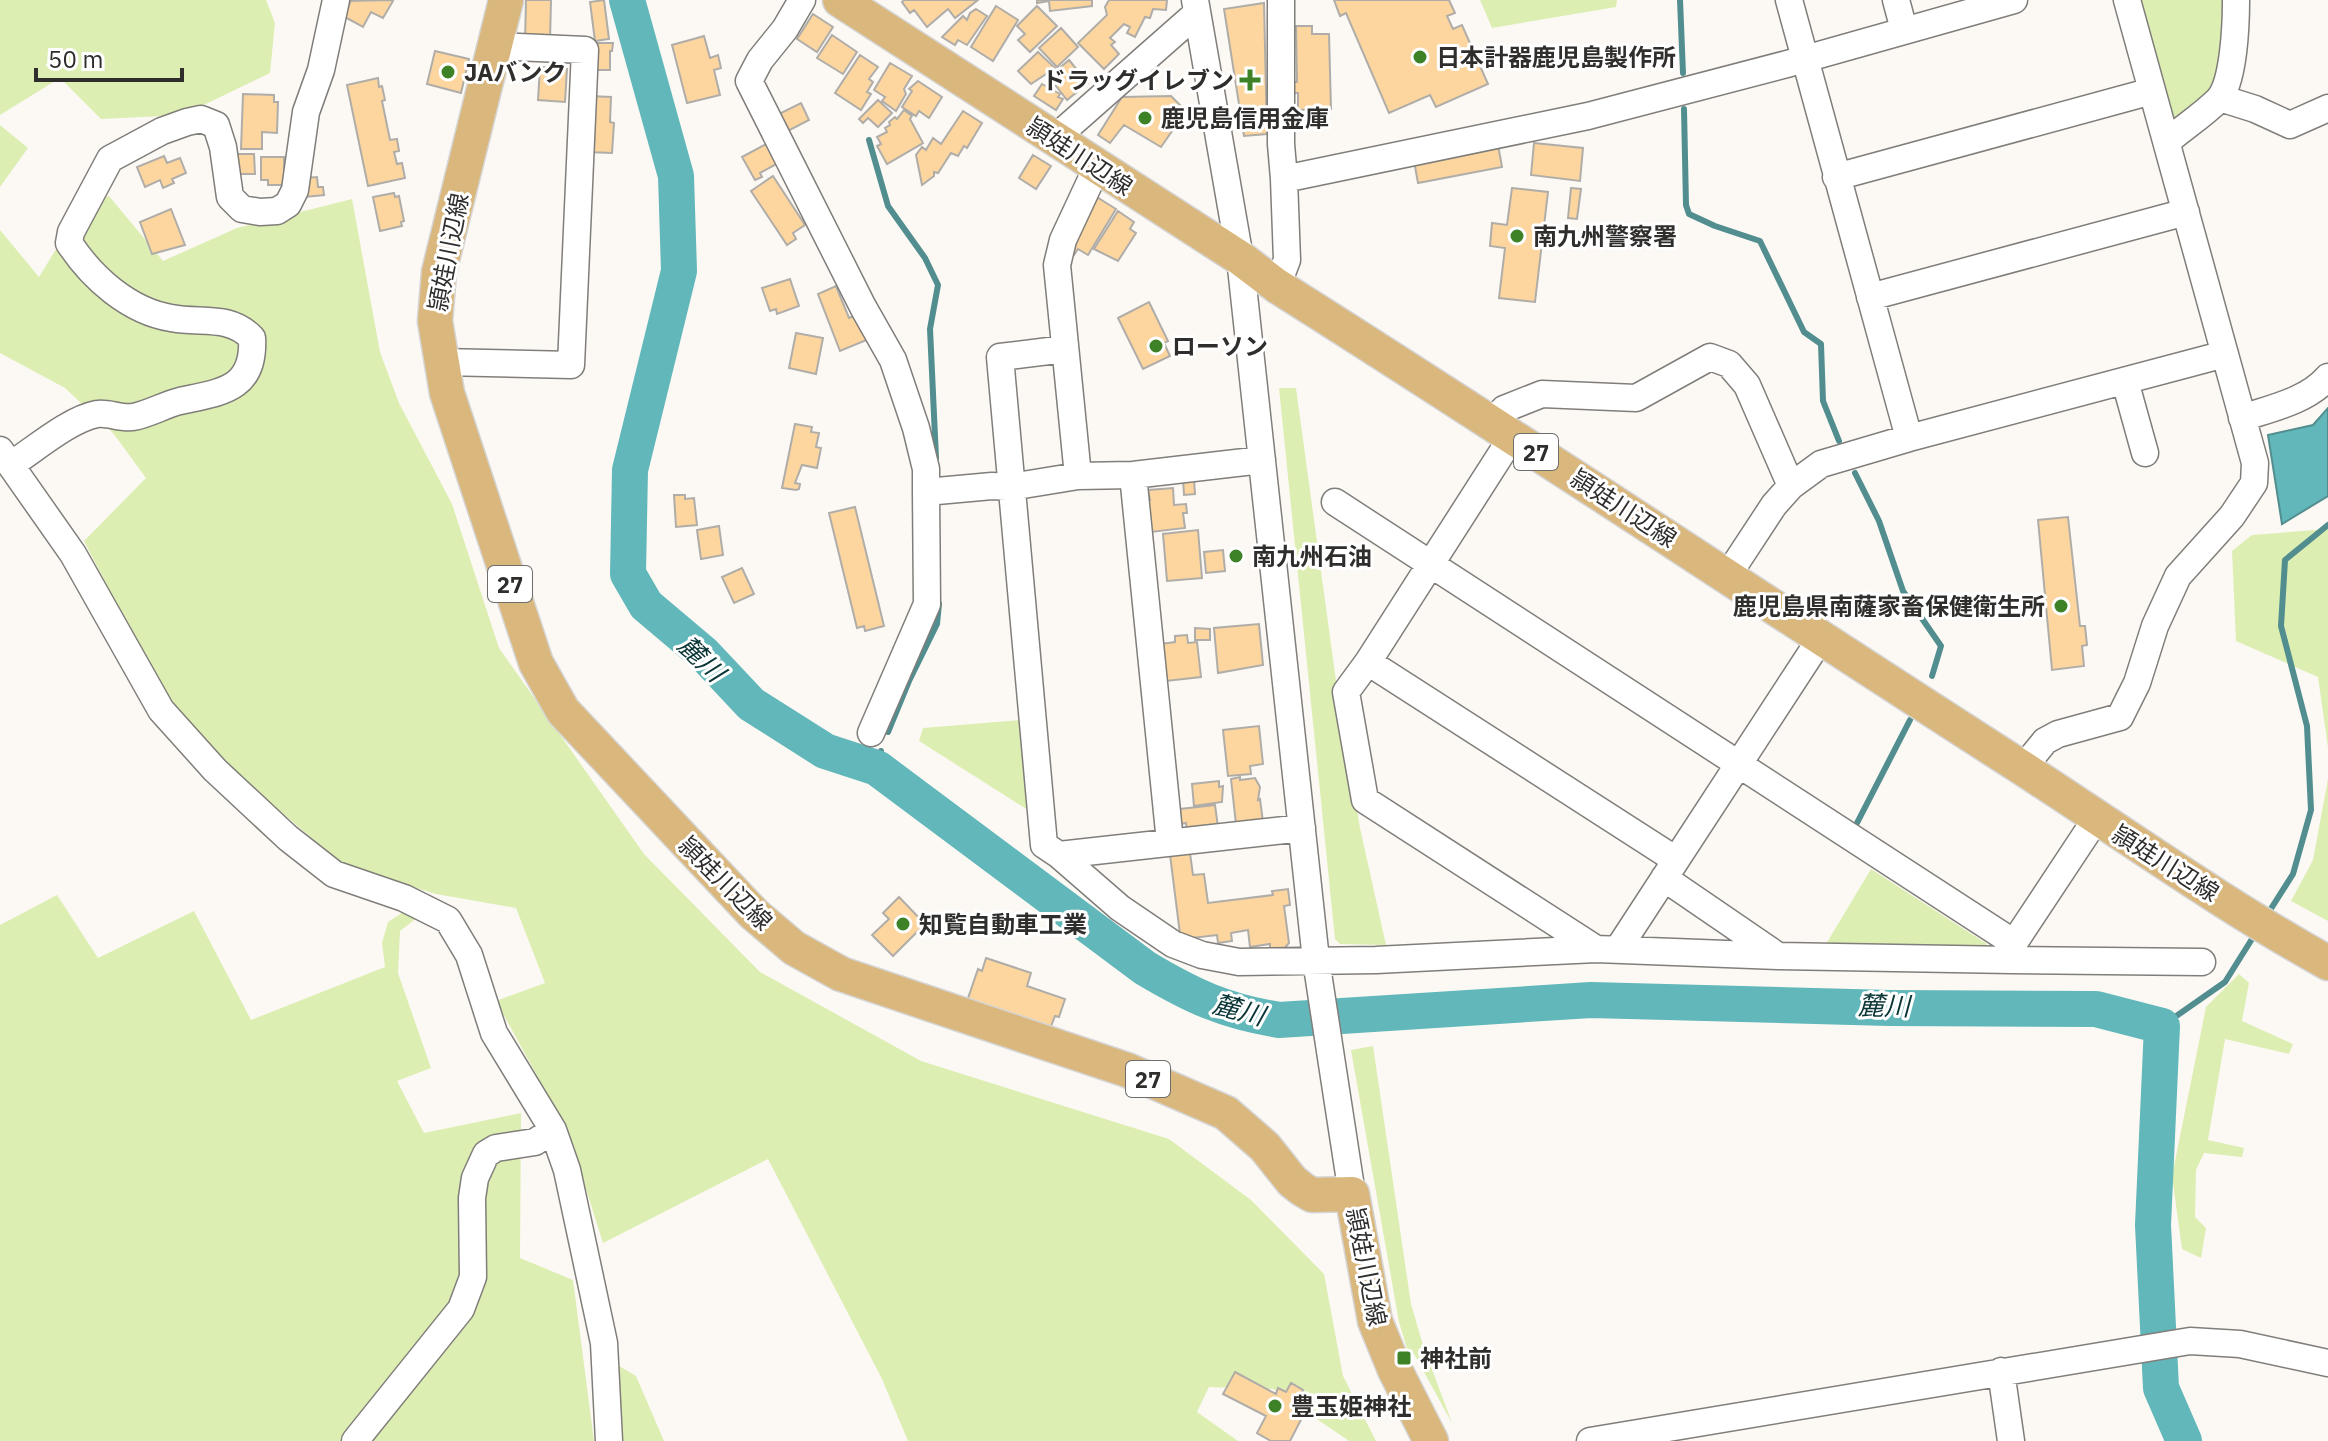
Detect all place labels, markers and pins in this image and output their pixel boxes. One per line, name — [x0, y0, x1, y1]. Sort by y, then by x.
place label: 日本計器鹿児島製作所 — [1436, 41, 1676, 73]
marker: 日本計器鹿児島製作所 — [1411, 48, 1429, 66]
place label: JAバンク — [464, 56, 567, 88]
marker: JAバンク — [439, 63, 457, 81]
place label: ドラッグイレブン — [1042, 64, 1234, 96]
marker: ドラッグイレブン — [1241, 71, 1259, 89]
place label: 鹿児島信用金庫 — [1161, 102, 1329, 134]
marker: 鹿児島信用金庫 — [1136, 109, 1154, 127]
place label: 南九州警察署 — [1533, 220, 1677, 252]
marker: 南九州警察署 — [1508, 227, 1526, 245]
place label: ローソン — [1172, 330, 1268, 362]
marker: ローソン — [1147, 337, 1165, 355]
place label: 南九州石油 — [1252, 540, 1372, 572]
marker: 南九州石油 — [1227, 547, 1245, 565]
place label: 鹿児島県南薩家畜保健衛生所 — [1733, 590, 2045, 622]
marker: 鹿児島県南薩家畜保健衛生所 — [2052, 597, 2070, 615]
place label: 知覧自動車工業 — [919, 908, 1087, 940]
marker: 知覧自動車工業 — [894, 915, 912, 933]
place label: 神社前 — [1420, 1342, 1492, 1374]
marker: 神社前 — [1395, 1349, 1413, 1367]
place label: 豊玉姫神社 — [1291, 1390, 1411, 1422]
marker: 豊玉姫神社 — [1266, 1397, 1284, 1415]

